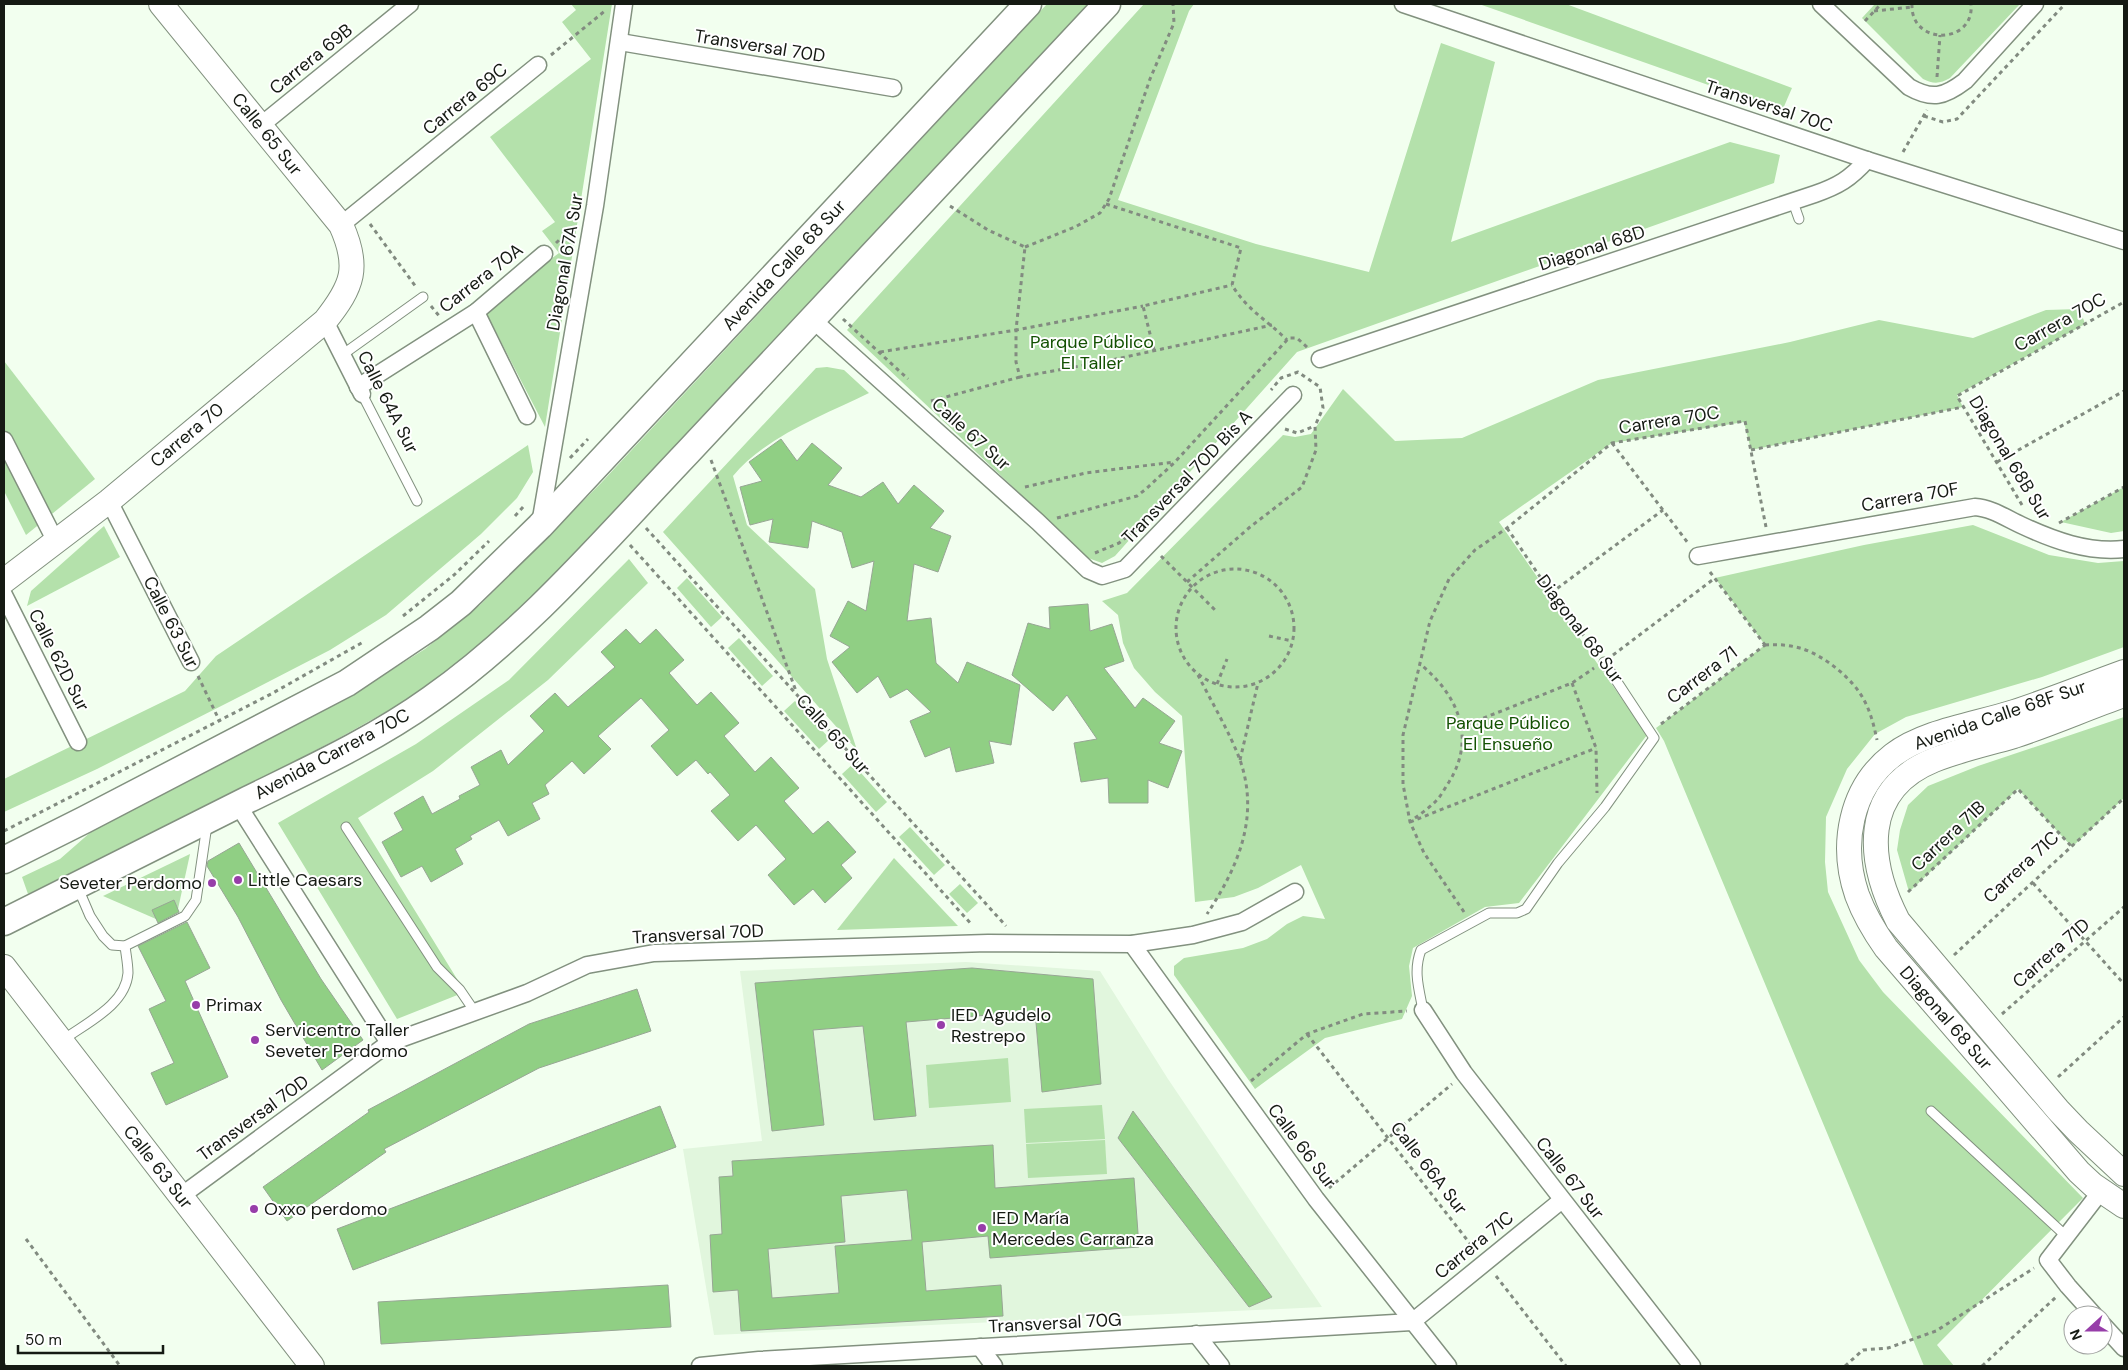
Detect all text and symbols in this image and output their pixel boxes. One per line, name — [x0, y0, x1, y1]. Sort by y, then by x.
street label: Carrera 69B — [264, 18, 358, 100]
street label: Transversal 70D — [693, 24, 827, 68]
street label: Carrera 69C — [418, 57, 512, 141]
street label: Transversal 70C — [1702, 74, 1836, 138]
street label: Calle 65 Sur — [226, 88, 308, 181]
street label: Diagonal 67A Sur — [541, 191, 589, 332]
street label: Avenida Calle 68 Sur — [717, 194, 851, 336]
street label: Diagonal 68D — [1536, 220, 1648, 276]
street label: Carrera 70A — [434, 238, 528, 318]
street label: Carrera 70C — [2010, 287, 2110, 357]
park label: Parque Público El Taller — [1030, 330, 1154, 375]
street label: Calle 64A Sur — [352, 347, 424, 458]
street label: Diagonal 68B Sur — [1963, 391, 2057, 525]
street label: Calle 67 Sur — [926, 392, 1016, 476]
street label: Carrera 70 — [145, 397, 229, 473]
street label: Carrera 70C — [1617, 400, 1721, 440]
street label: Transversal 70D Bis A — [1117, 405, 1257, 549]
street label: Carrera 70F — [1859, 477, 1961, 517]
street label: Diagonal 68 Sur — [1531, 570, 1629, 688]
street label: Calle 63 Sur — [138, 572, 205, 672]
street label: Calle 62D Sur — [23, 605, 95, 715]
street label: Carrera 71 — [1662, 641, 1742, 709]
street label: Avenida Calle 68F Sur — [1911, 674, 2090, 756]
street label: Calle 65 Sur — [791, 689, 876, 779]
street label: Avenida Carrera 70C — [250, 703, 414, 805]
park label: Parque Público El Ensueño — [1446, 711, 1570, 756]
street label: Carrera 71B — [1906, 795, 1990, 877]
street label: Carrera 71C — [1978, 826, 2064, 908]
place label: Little Caesars — [248, 868, 362, 892]
place label: Seveter Perdomo — [59, 871, 202, 895]
marker: Little Caesars — [232, 874, 244, 886]
marker: Seveter Perdomo — [206, 877, 218, 889]
street label: Carrera 71D — [2007, 913, 2095, 993]
street label: Transversal 70D — [631, 919, 765, 949]
street label: Diagonal 68 Sur — [1894, 961, 1998, 1075]
place label: Primax — [206, 993, 262, 1017]
marker: Primax — [190, 999, 202, 1011]
place label: IED Agudelo Restrepo — [951, 1003, 1051, 1048]
place label: Servicentro Taller Seveter Perdomo — [265, 1018, 410, 1063]
marker: IED Agudelo Restrepo — [935, 1019, 947, 1031]
marker: Servicentro Taller Seveter Perdomo — [249, 1034, 261, 1046]
street label: Transversal 70D — [193, 1069, 313, 1167]
street label: Calle 66 Sur — [1262, 1099, 1342, 1194]
street label: Calle 66A Sur — [1385, 1117, 1473, 1220]
street label: Calle 63 Sur — [118, 1120, 198, 1214]
street label: Calle 67 Sur — [1530, 1132, 1610, 1224]
place label: Oxxo perdomo — [264, 1197, 387, 1221]
marker: Oxxo perdomo — [248, 1203, 260, 1215]
place label: IED María Mercedes Carranza — [992, 1206, 1154, 1251]
street label: Carrera 71C — [1429, 1206, 1519, 1284]
marker: IED María Mercedes Carranza — [976, 1222, 988, 1234]
north arrow — [2063, 1305, 2113, 1355]
street label: Transversal 70G — [988, 1308, 1122, 1338]
scale bar — [18, 1322, 162, 1354]
text: N — [2066, 1327, 2086, 1343]
text: 50 m — [25, 1330, 62, 1350]

